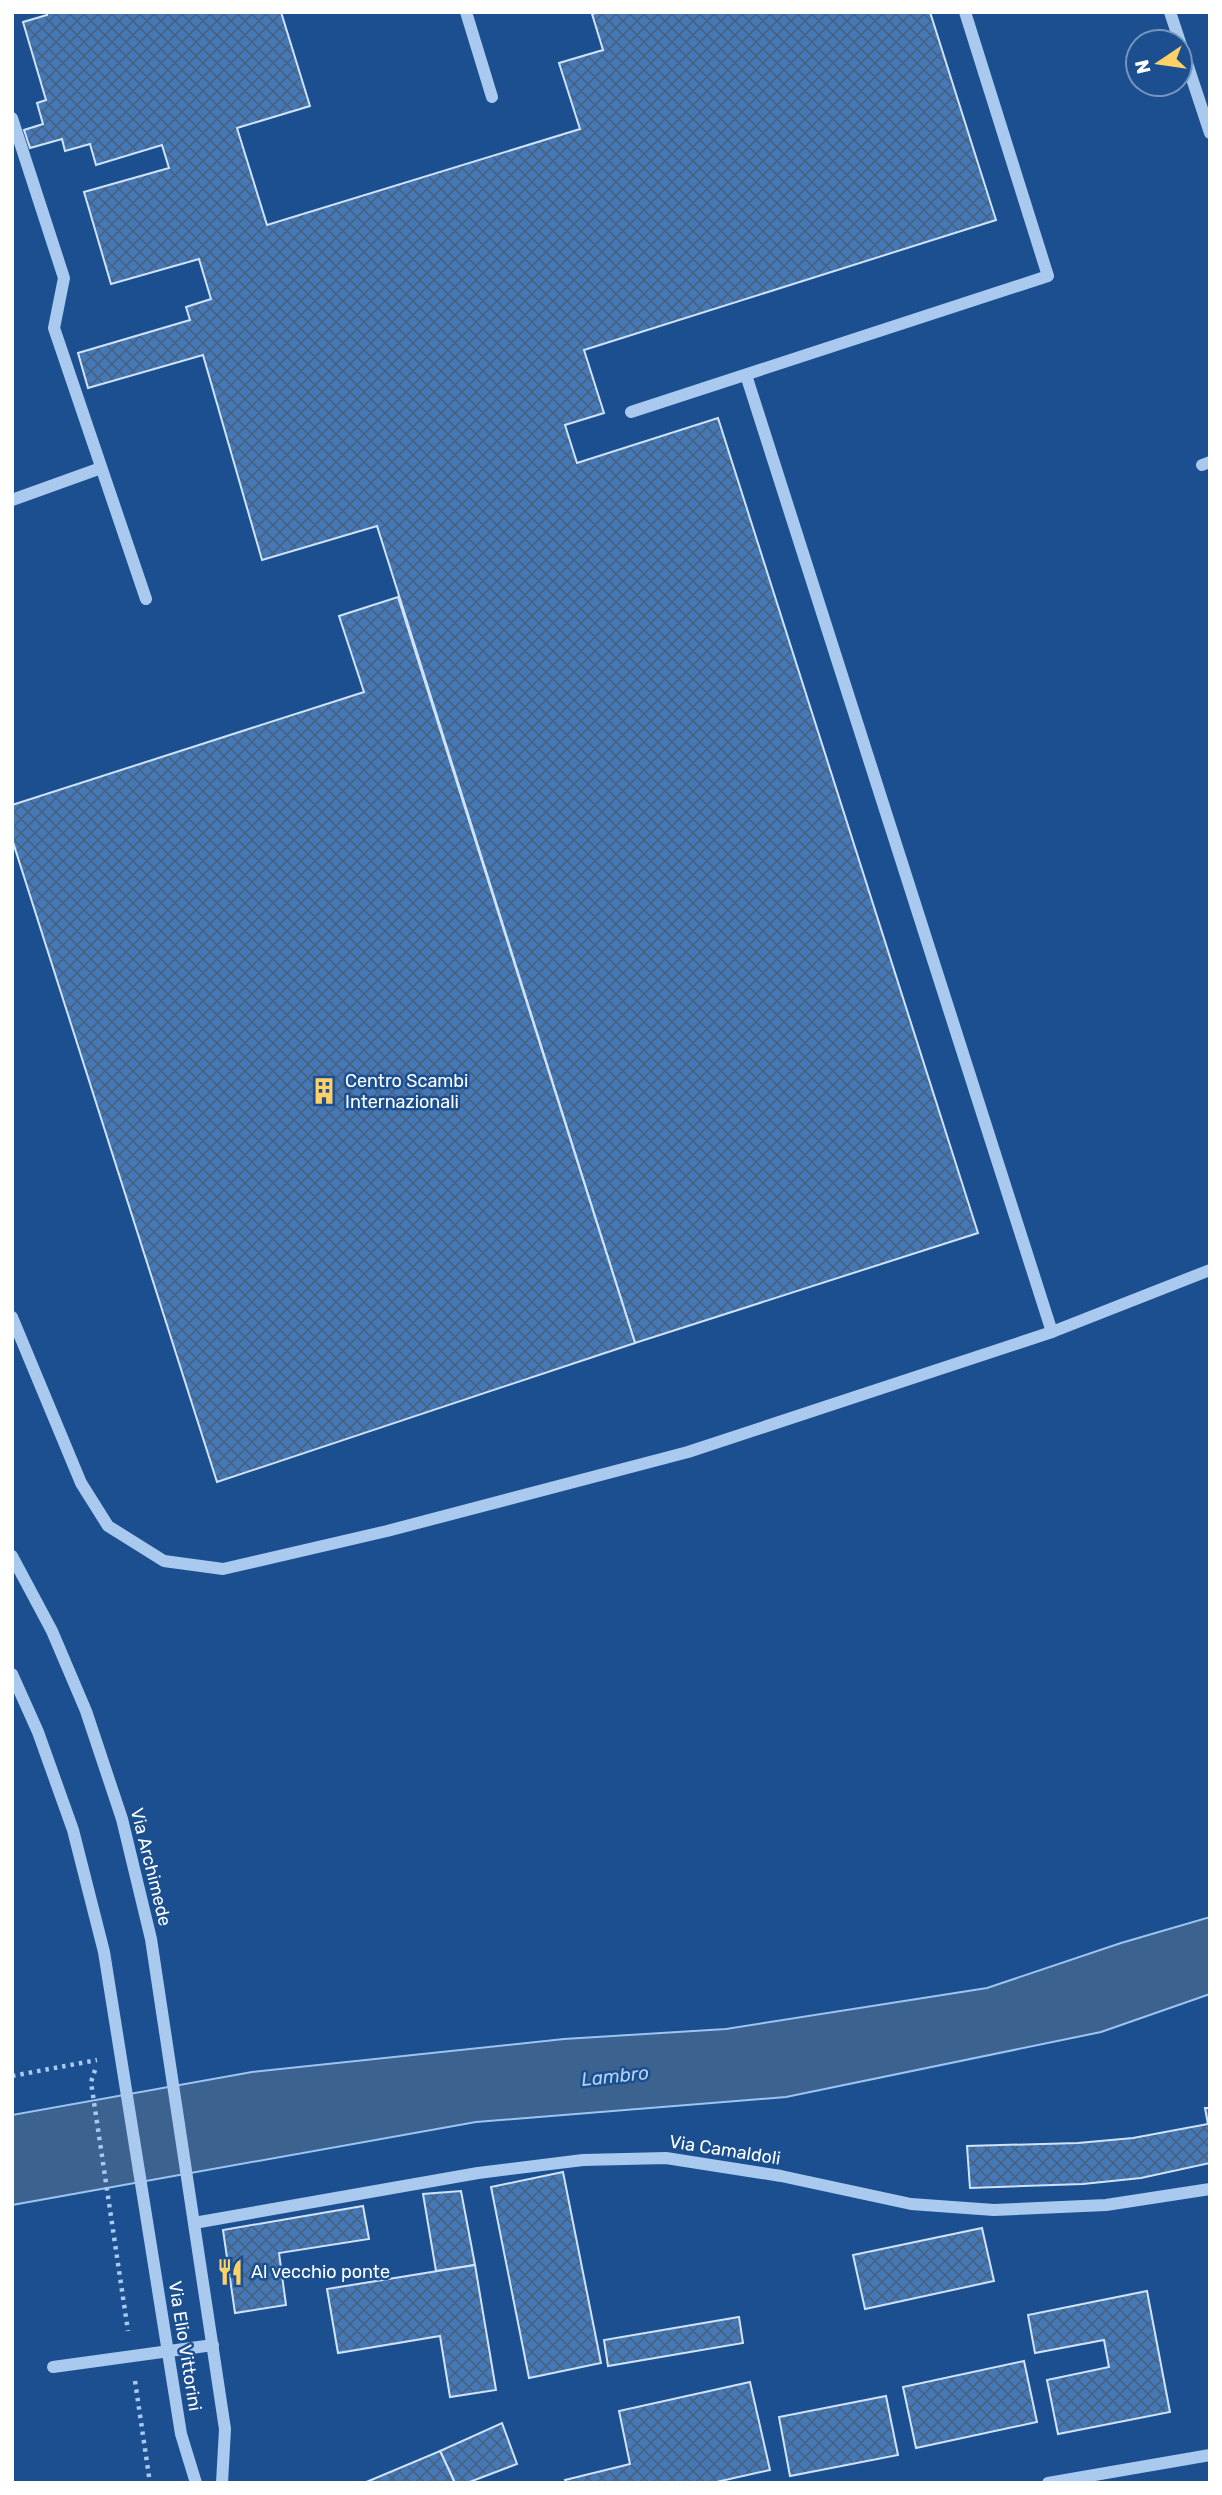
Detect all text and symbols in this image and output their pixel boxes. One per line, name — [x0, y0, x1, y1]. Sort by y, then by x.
north arrow — [1124, 28, 1194, 98]
text: N — [1130, 57, 1156, 76]
place label: Centro Scambi Internazionali — [345, 1070, 468, 1113]
building icon: Centro Scambi Internazionali — [309, 1076, 339, 1106]
street label: Via Archimede — [126, 1806, 176, 1928]
water label: Lambro — [580, 2061, 650, 2091]
street label: Via Camaldoli — [668, 2130, 782, 2170]
restaurant icon: Al vecchio ponte — [215, 2257, 245, 2287]
place label: Al vecchio ponte — [251, 2261, 390, 2283]
street label: Via Elio Vittorini — [164, 2279, 206, 2413]

